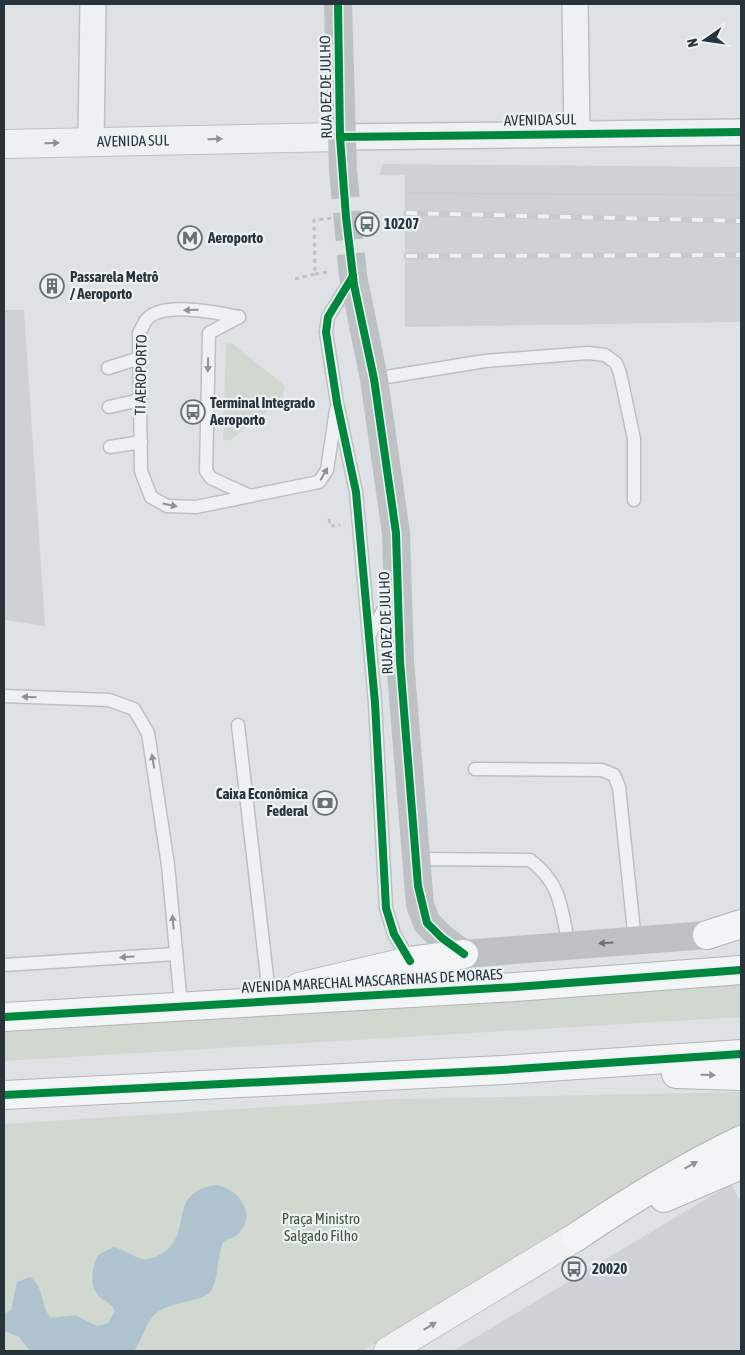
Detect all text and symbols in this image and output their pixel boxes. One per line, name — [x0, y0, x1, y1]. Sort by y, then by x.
north arrow — [680, 15, 730, 65]
street label: RUA DEZ DE JULHO — [316, 35, 335, 139]
text: N — [684, 37, 701, 49]
street label: AVENIDA SUL — [504, 110, 576, 129]
street label: AVENIDA SUL — [97, 131, 169, 150]
one-way arrow — [207, 135, 223, 143]
one-way arrow — [45, 139, 61, 147]
bus stop icon: 10207 — [354, 211, 380, 237]
place label: 10207 — [384, 215, 419, 232]
metro station icon: Aeroporto — [177, 225, 203, 251]
place label: Aeroporto — [207, 229, 263, 246]
place label: Passarela Metrô / Aeroporto — [70, 268, 159, 302]
building icon: Passarela Metrô / Aeroporto — [39, 273, 65, 299]
one-way arrow — [183, 306, 199, 314]
street label: TI AEROPORTO — [131, 334, 150, 416]
one-way arrow — [204, 358, 212, 374]
place label: Terminal Integrado Aeroporto — [209, 394, 315, 428]
bus stop icon: Terminal Integrado Aeroporto — [180, 399, 206, 425]
one-way arrow — [320, 466, 328, 481]
one-way arrow — [162, 502, 178, 510]
street label: RUA DEZ DE JULHO — [375, 571, 396, 675]
one-way arrow — [21, 693, 37, 701]
one-way arrow — [148, 752, 156, 768]
place label: Caixa Econômica Federal — [216, 785, 309, 819]
bank icon: Caixa Econômica Federal — [312, 790, 338, 816]
one-way arrow — [169, 914, 177, 930]
one-way arrow — [597, 939, 613, 947]
one-way arrow — [119, 954, 135, 962]
street label: AVENIDA MARECHAL MASCARENHAS DE MORAES — [241, 965, 503, 996]
one-way arrow — [701, 1071, 717, 1079]
one-way arrow — [685, 1160, 698, 1169]
park label: Praça Ministro Salgado Filho — [282, 1210, 360, 1244]
bus stop icon: 20020 — [561, 1256, 587, 1282]
place label: 20020 — [592, 1260, 627, 1277]
one-way arrow — [423, 1321, 436, 1330]

